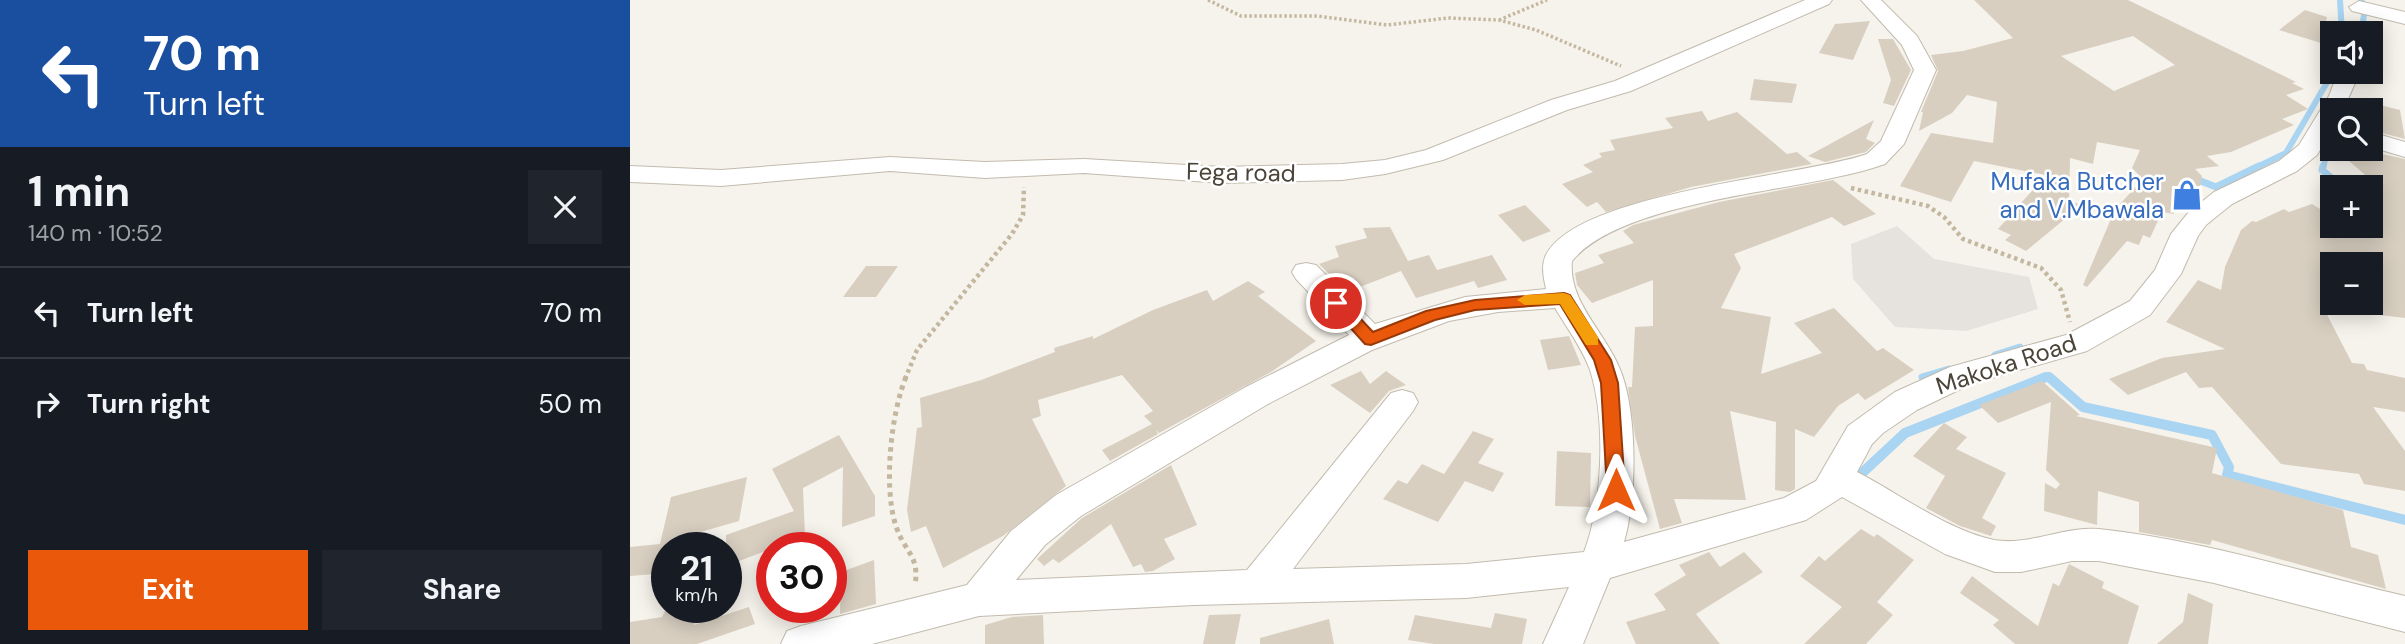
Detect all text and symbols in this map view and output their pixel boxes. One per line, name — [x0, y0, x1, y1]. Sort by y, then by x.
text: 70 m — [143, 21, 261, 85]
map controls — [2320, 21, 2383, 315]
button: sound — [2320, 21, 2383, 84]
icon: left — [28, 28, 119, 119]
text: Turn left — [143, 83, 265, 125]
button: search — [2320, 98, 2383, 161]
street label: Fega road — [1186, 156, 1296, 188]
text: 1 min — [28, 164, 130, 219]
place label: Mufaka Butcher and V.Mbawala — [1991, 166, 2164, 225]
button: close — [528, 170, 602, 244]
button: + — [2320, 175, 2383, 238]
shop icon: Mufaka Butcher and V.Mbawala — [2170, 178, 2204, 212]
text: 140 m · 10:52 — [28, 218, 163, 248]
button: − — [2320, 252, 2383, 315]
pin — [1306, 273, 1366, 333]
icon: arrive — [1317, 284, 1355, 322]
icon: left — [28, 294, 66, 332]
text: Turn left — [87, 296, 194, 330]
text: 70 m — [541, 296, 602, 330]
street label: Makoka Road — [1932, 327, 2080, 401]
icon: right — [28, 385, 66, 423]
text: Turn right — [87, 387, 211, 421]
text: 50 m — [538, 387, 602, 421]
position arrow — [1579, 453, 1653, 527]
speed limit sign: 30 — [756, 532, 847, 623]
text: 21 — [680, 545, 713, 591]
button: Exit — [28, 550, 308, 630]
button: Share — [322, 550, 602, 630]
text: km/h — [675, 583, 718, 607]

